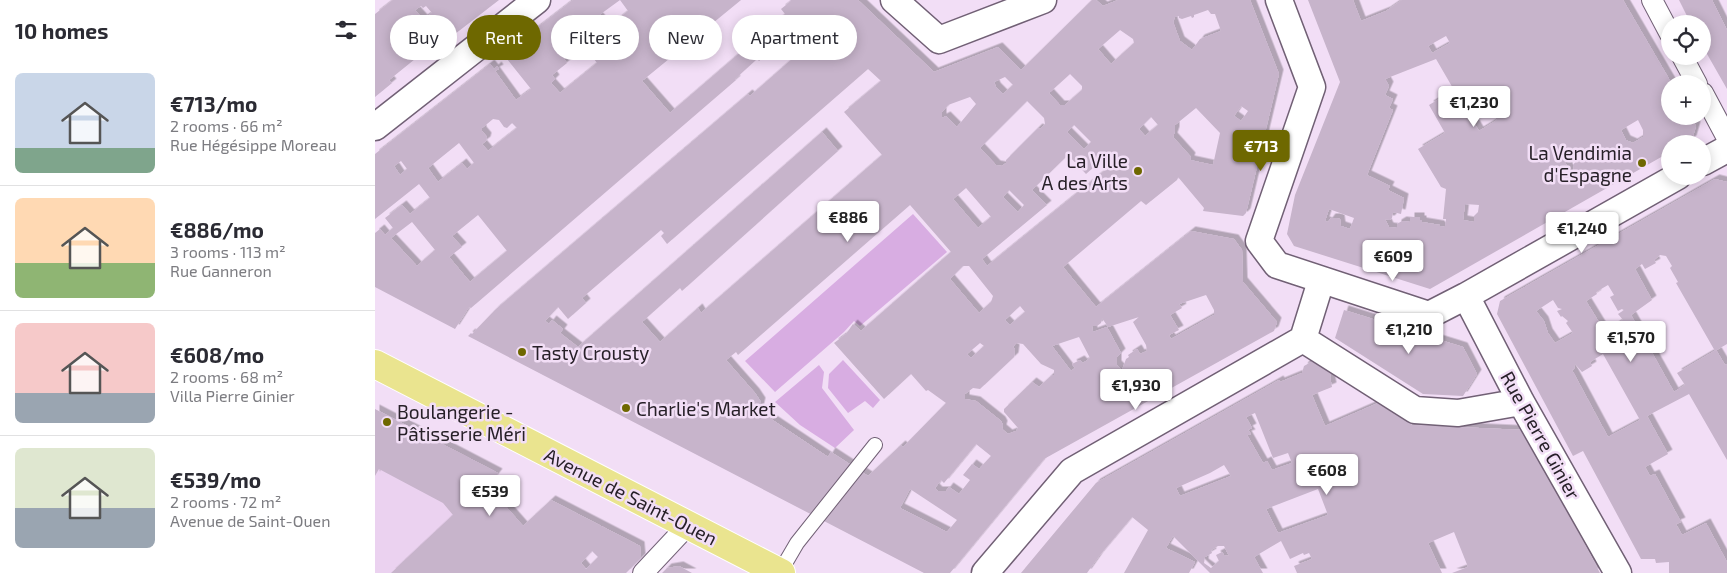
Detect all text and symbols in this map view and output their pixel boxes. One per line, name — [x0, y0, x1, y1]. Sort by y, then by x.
chip: Buy — [390, 15, 457, 60]
chip: Rent — [467, 15, 541, 60]
chip: Filters — [551, 15, 639, 60]
chip: New — [649, 15, 722, 60]
chip: Apartment — [732, 15, 857, 60]
map controls — [1661, 15, 1711, 185]
button: locate — [1661, 15, 1711, 65]
icon: filters — [332, 16, 360, 44]
text: 10 homes — [15, 18, 108, 43]
button: + — [1661, 75, 1711, 125]
pin: €1,230 — [1433, 86, 1515, 128]
text: €713/mo — [170, 91, 257, 116]
text: €1,230 — [1449, 92, 1499, 111]
icon: home — [55, 93, 115, 153]
text: 2 rooms · 66 m² — [170, 116, 283, 135]
pin: €713 — [1231, 130, 1291, 172]
text: Rue Hégésippe Moreau — [170, 135, 337, 154]
button: − — [1661, 135, 1711, 185]
text: €713 — [1244, 136, 1278, 155]
place label: La Vendimia d'Espagne — [1529, 141, 1632, 186]
place label: La Ville A des Arts — [1042, 149, 1128, 194]
marker: La Vendimia d'Espagne — [1636, 157, 1648, 169]
marker: La Ville A des Arts — [1132, 165, 1144, 177]
pin: €886 — [818, 200, 878, 243]
text: €886 — [828, 207, 868, 226]
pin: €1,240 — [1541, 212, 1623, 254]
text: €886/mo — [170, 217, 264, 242]
icon: home — [55, 218, 115, 278]
text: €1,240 — [1557, 218, 1607, 237]
pin: €609 — [1363, 240, 1423, 282]
text: 3 rooms · 113 m² — [170, 242, 286, 261]
text: €609 — [1373, 246, 1413, 265]
text: Rue Ganneron — [170, 261, 272, 280]
pin: €1,210 — [1368, 312, 1450, 355]
text: €1,210 — [1385, 319, 1433, 338]
pin: €1,570 — [1590, 320, 1672, 363]
text: €1,570 — [1607, 327, 1655, 346]
place label: Tasty Crousty — [532, 341, 649, 364]
text: €608/mo — [170, 342, 264, 367]
icon: home — [55, 343, 115, 403]
marker: Tasty Crousty — [516, 346, 528, 358]
text: 2 rooms · 68 m² — [170, 367, 283, 386]
street label: Rue Pierre Ginier — [1496, 367, 1586, 503]
pin: €1,930 — [1095, 368, 1177, 411]
text: €1,930 — [1111, 375, 1161, 394]
text: Villa Pierre Ginier — [170, 386, 295, 405]
place label: Charlie's Market — [636, 397, 776, 420]
place label: Boulangerie - Pâtisserie Méri — [397, 400, 526, 445]
marker: Charlie's Market — [620, 402, 632, 414]
marker: Boulangerie - Pâtisserie Méri — [381, 416, 393, 428]
street label: Avenue de Saint-Ouen — [541, 442, 721, 550]
pin: €608 — [1297, 454, 1357, 496]
text: €608 — [1307, 460, 1347, 479]
text: €539/mo — [170, 467, 261, 492]
icon: home — [55, 468, 115, 528]
pin: €539 — [460, 474, 520, 517]
text: €539 — [471, 481, 509, 500]
text: 2 rooms · 72 m² — [170, 492, 281, 511]
text: Avenue de Saint-Ouen — [170, 511, 330, 530]

